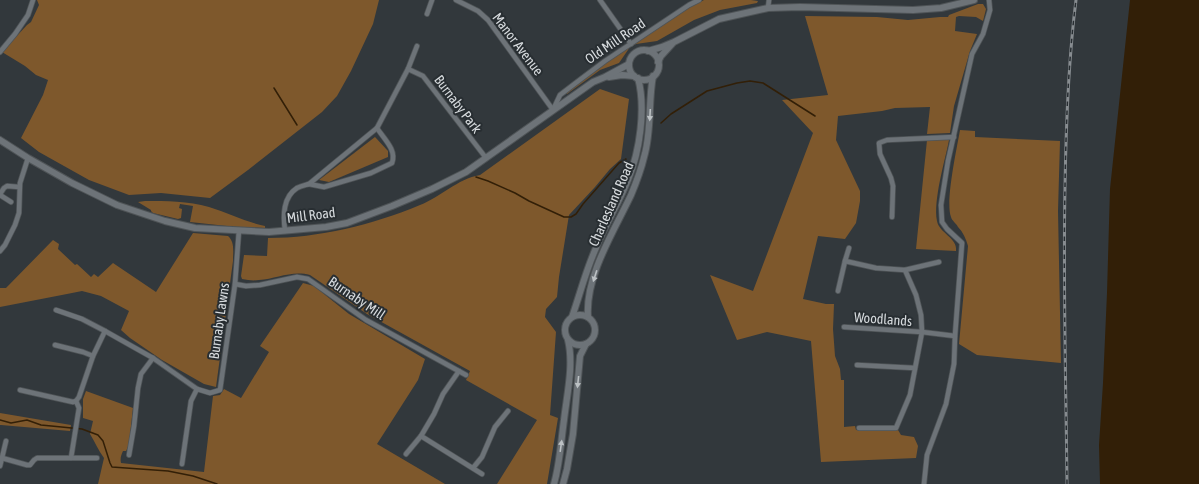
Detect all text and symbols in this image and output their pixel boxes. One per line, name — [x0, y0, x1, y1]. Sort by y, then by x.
street label: Manor Avenue — [489, 10, 547, 78]
street label: Old Mill Road — [582, 15, 648, 67]
street label: Burnaby Park — [431, 72, 485, 136]
one-way arrow — [646, 108, 653, 121]
street label: Charlesland Road — [585, 159, 637, 249]
street label: Mill Road — [286, 204, 336, 226]
one-way arrow — [591, 270, 597, 282]
street label: Burnaby Mill — [326, 273, 389, 323]
street label: Burnaby Lawns — [206, 282, 232, 360]
street label: Woodlands — [853, 309, 913, 329]
one-way arrow — [575, 376, 581, 388]
one-way arrow — [558, 440, 564, 452]

